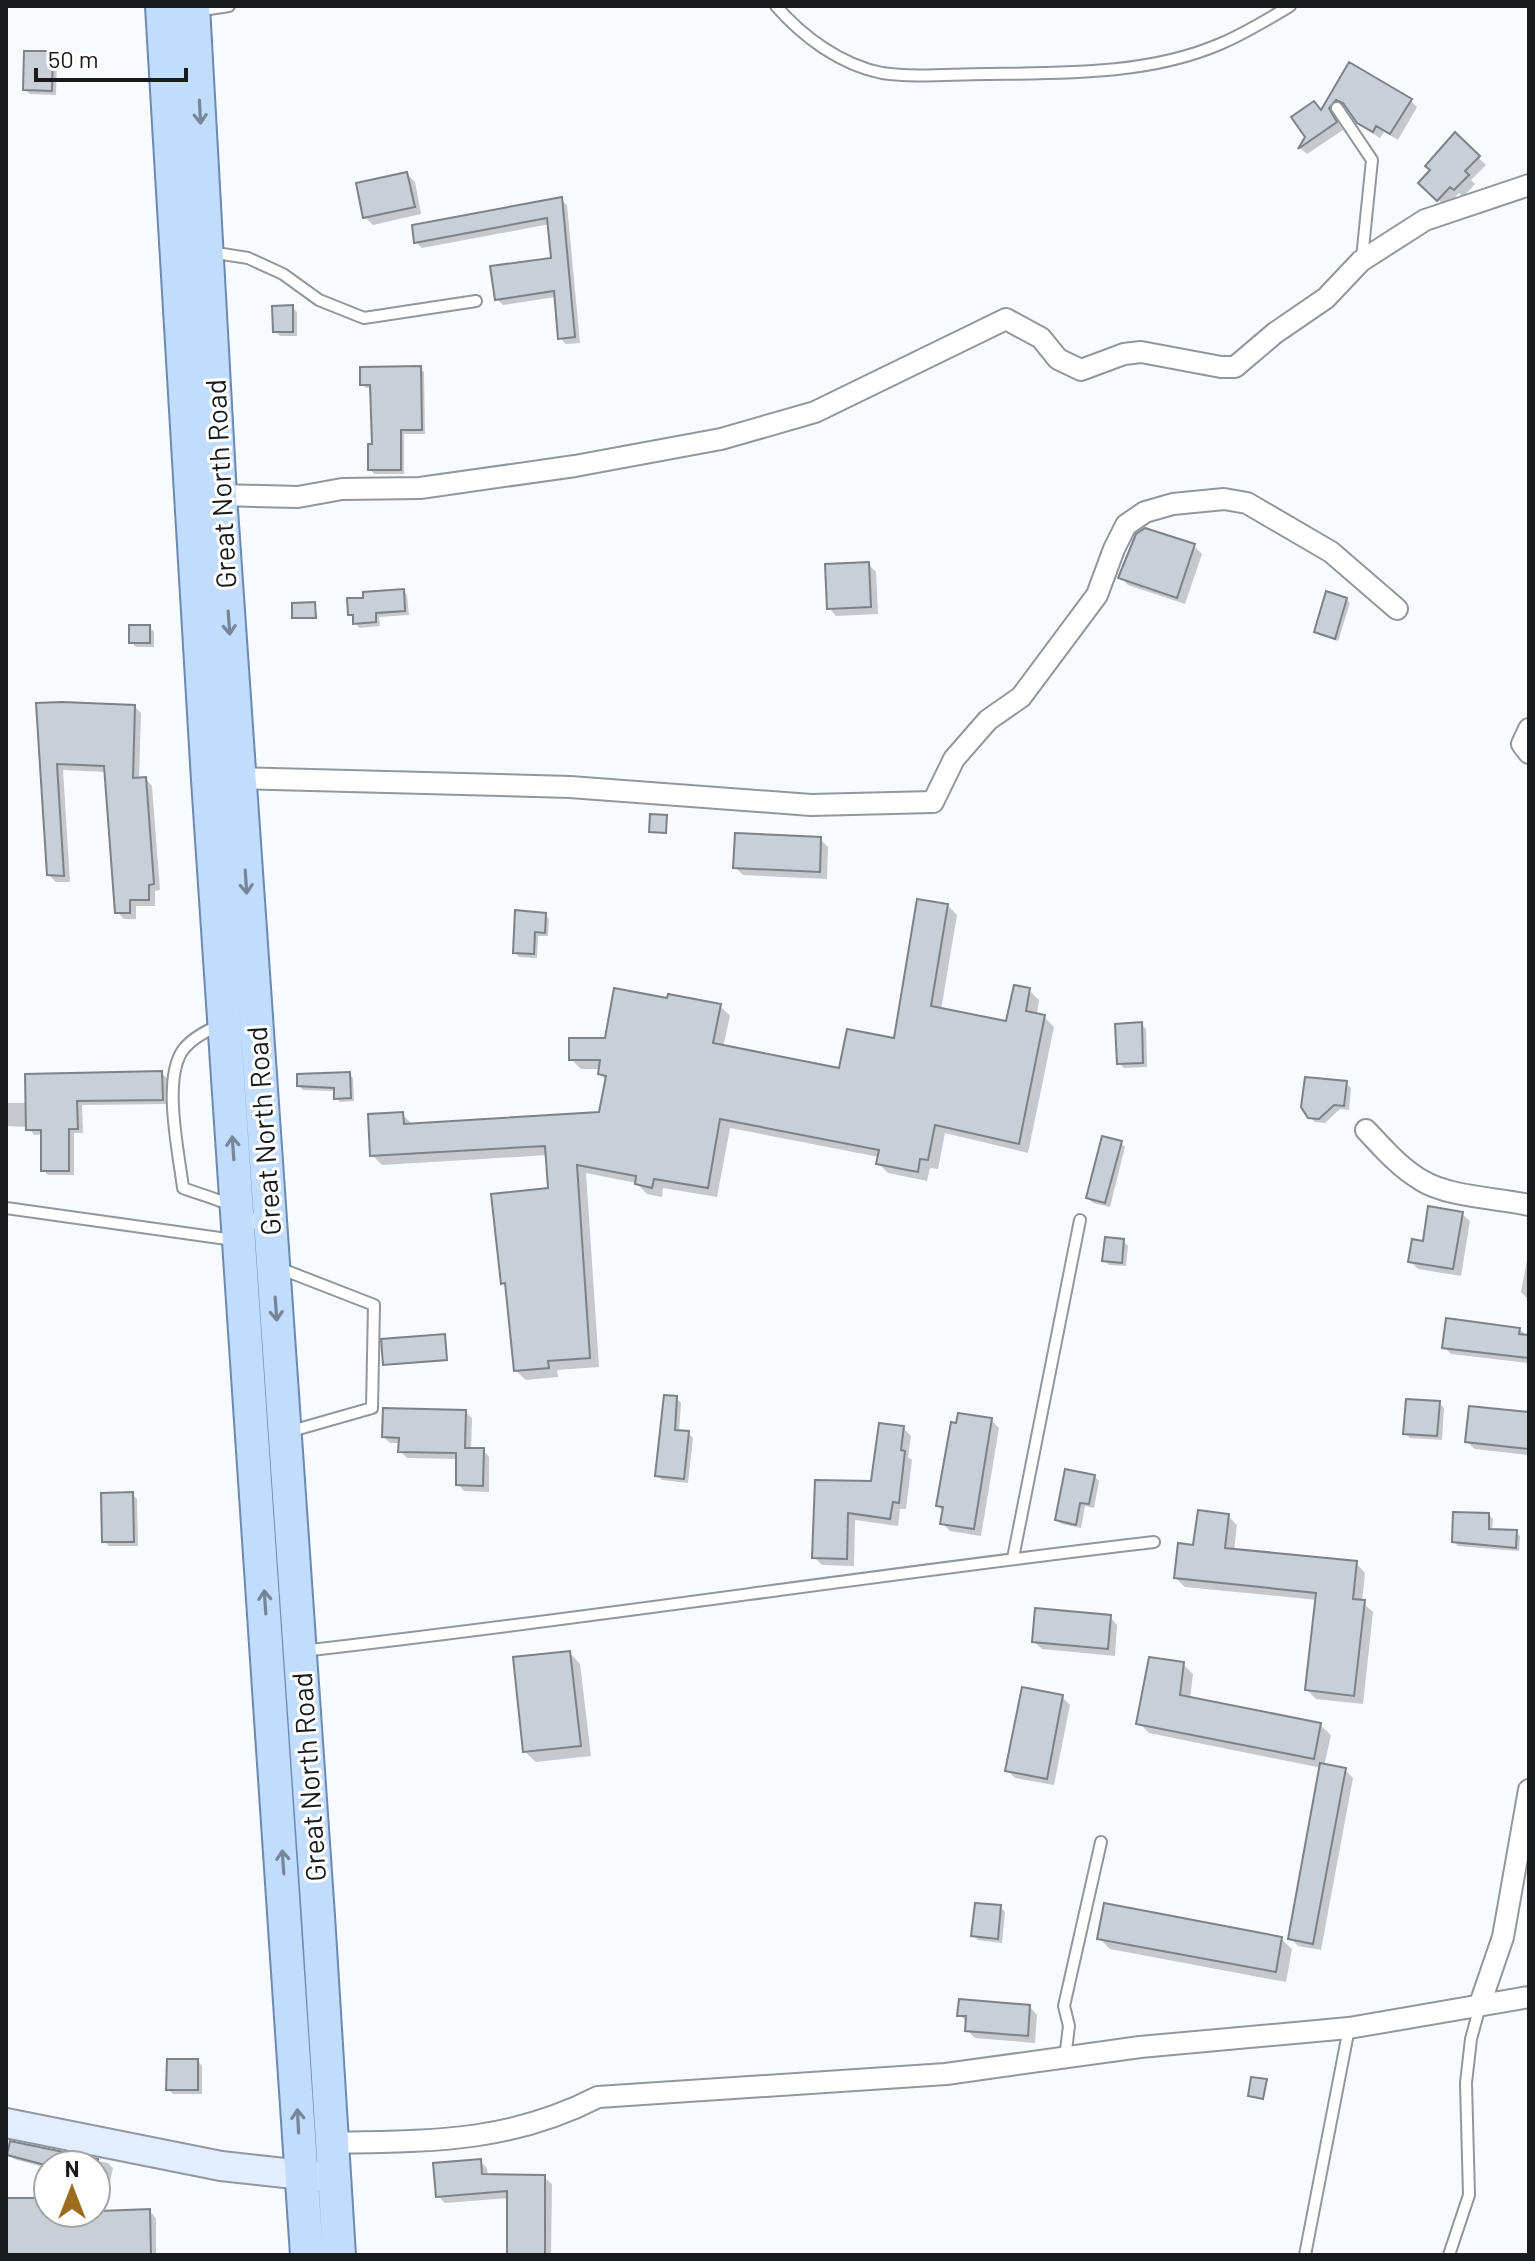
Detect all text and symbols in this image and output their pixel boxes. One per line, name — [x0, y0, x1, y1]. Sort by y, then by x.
scale bar — [36, 32, 186, 82]
text: 50 m — [48, 44, 99, 73]
one-way arrow — [193, 98, 208, 125]
street label: Great North Road — [198, 379, 242, 590]
one-way arrow — [222, 609, 237, 636]
one-way arrow — [239, 868, 254, 895]
street label: Great North Road — [239, 1025, 287, 1237]
one-way arrow — [225, 1135, 240, 1161]
one-way arrow — [269, 1295, 284, 1322]
one-way arrow — [257, 1589, 272, 1616]
street label: Great North Road — [284, 1671, 332, 1883]
one-way arrow — [275, 1849, 290, 1876]
one-way arrow — [291, 2108, 306, 2135]
north arrow — [32, 2149, 112, 2229]
text: N — [65, 2155, 79, 2181]

